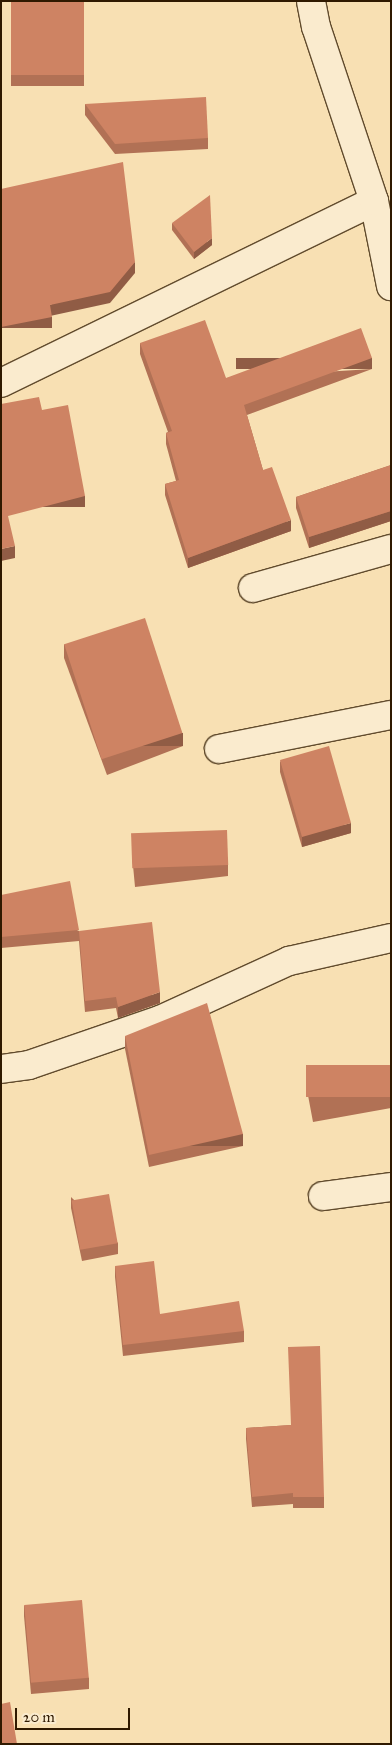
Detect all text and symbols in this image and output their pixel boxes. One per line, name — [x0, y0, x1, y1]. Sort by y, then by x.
scale bar — [18, 1698, 132, 1730]
text: 20 m — [23, 1708, 55, 1726]

